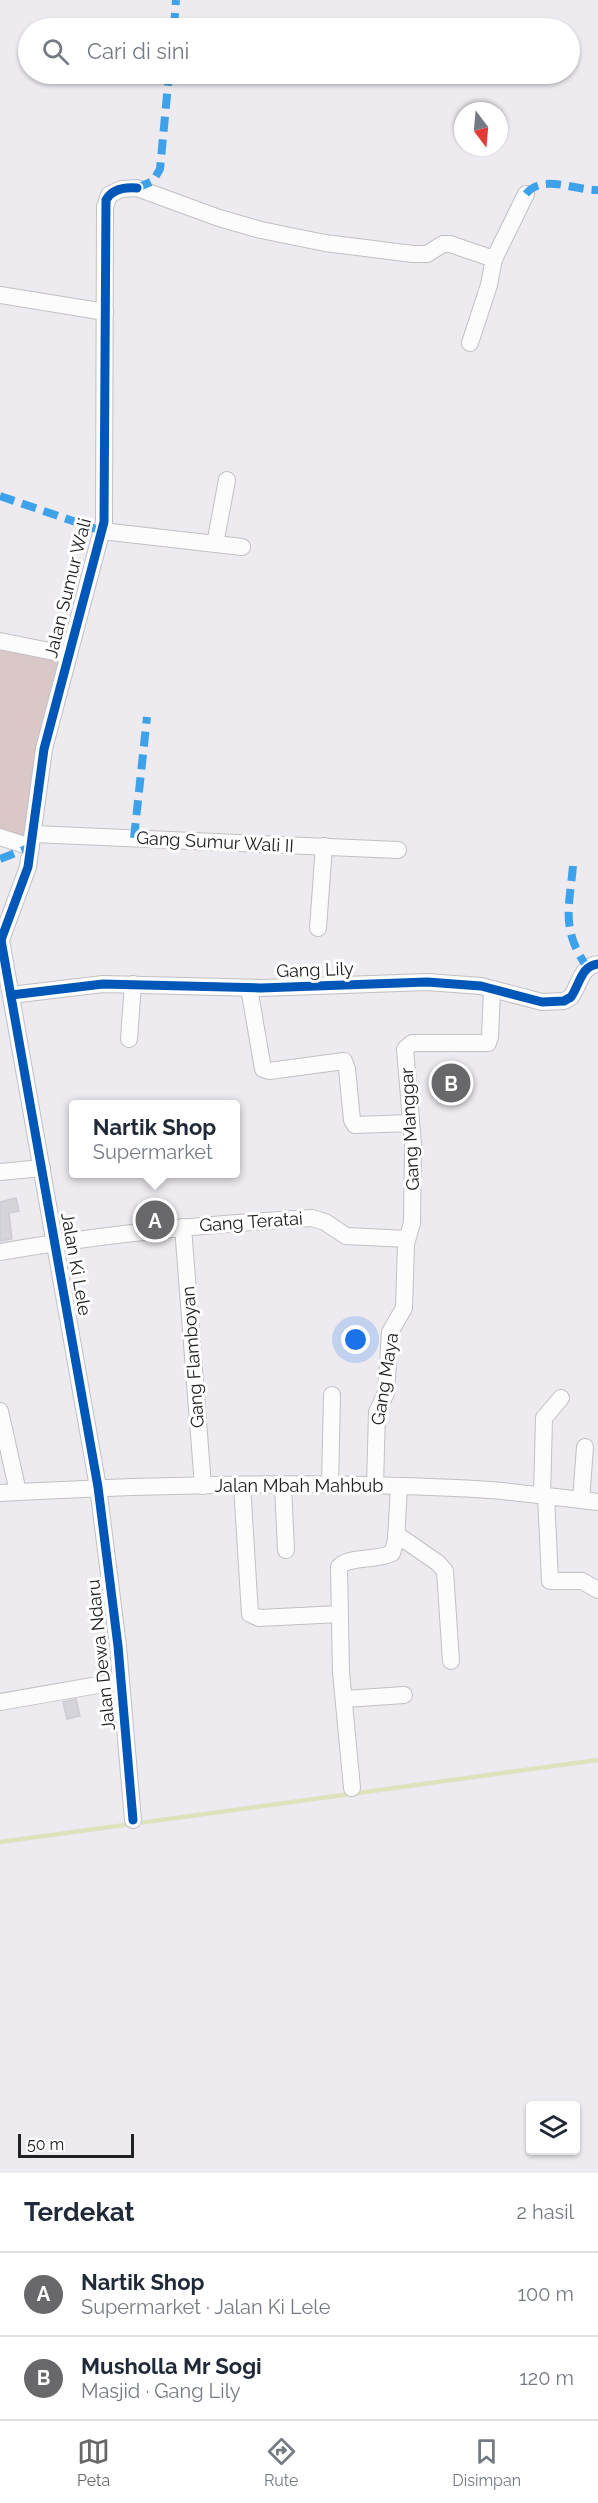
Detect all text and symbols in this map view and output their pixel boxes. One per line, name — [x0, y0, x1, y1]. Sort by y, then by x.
search box — [18, 18, 580, 84]
icon: search — [39, 35, 72, 68]
text: Cari di sini — [87, 38, 189, 64]
north arrow — [454, 102, 508, 156]
street label: Jalan Sumur Wali — [40, 516, 95, 660]
street label: Gang Sumur Wali II — [136, 827, 294, 856]
street label: Gang Lily — [276, 958, 354, 981]
pin: B — [432, 1060, 470, 1106]
street label: Gang Manggar — [396, 1066, 423, 1191]
popup — [69, 1100, 240, 1178]
text: Nartik Shop — [93, 1114, 216, 1140]
text: Supermarket — [93, 1140, 213, 1164]
pin: A — [136, 1198, 174, 1242]
street label: Gang Teratai — [199, 1207, 303, 1236]
street label: Jalan Ki Lele — [57, 1211, 96, 1318]
street label: Gang Flamboyan — [177, 1285, 208, 1429]
your location — [341, 1325, 370, 1354]
street label: Gang Maya — [367, 1331, 402, 1427]
street label: Jalan Mbah Mahbub — [215, 1475, 383, 1496]
street label: Jalan Dewa Ndaru — [82, 1578, 119, 1732]
map controls — [526, 2101, 580, 2155]
button: layers — [526, 2101, 580, 2155]
scale bar — [18, 2131, 134, 2158]
text: 50 m — [27, 2135, 64, 2154]
text: Terdekat — [24, 2197, 135, 2227]
text: 2 hasil — [516, 2200, 574, 2224]
text: Nartik Shop — [81, 2269, 204, 2295]
text: A — [37, 2282, 50, 2306]
text: 100 m — [517, 2282, 574, 2306]
text: Supermarket · Jalan Ki Lele — [81, 2295, 330, 2319]
text: Musholla Mr Sogi — [81, 2353, 262, 2379]
text: B — [37, 2366, 50, 2390]
text: 120 m — [519, 2366, 574, 2390]
text: Masjid · Gang Lily — [81, 2379, 241, 2403]
tab: Peta — [77, 2435, 110, 2490]
tab: Rute — [264, 2435, 298, 2490]
tab: Disimpan — [452, 2435, 521, 2490]

